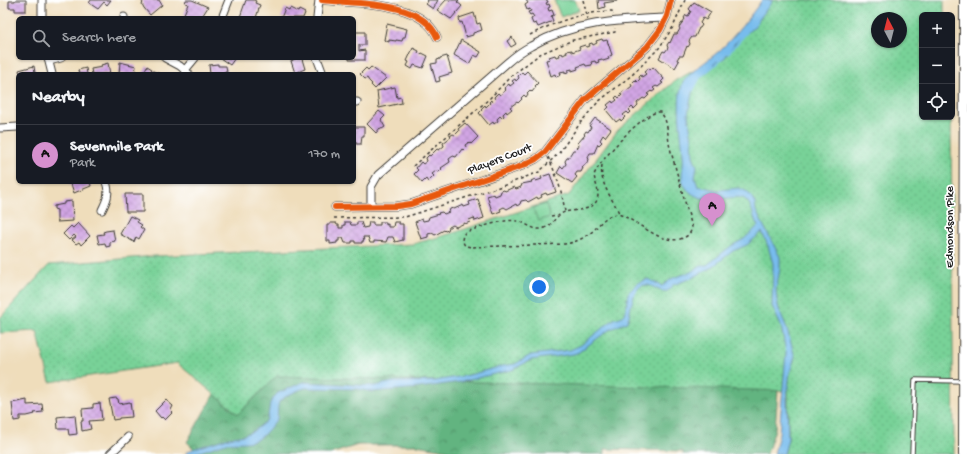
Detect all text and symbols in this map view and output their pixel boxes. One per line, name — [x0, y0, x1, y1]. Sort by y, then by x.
north arrow — [871, 12, 907, 48]
map controls — [919, 12, 955, 120]
button: + — [919, 12, 955, 48]
search box — [16, 16, 356, 60]
icon: search — [30, 27, 52, 49]
text: Search here — [62, 29, 136, 47]
button: − — [919, 48, 955, 84]
button: locate — [919, 84, 955, 120]
text: Nearby — [32, 88, 85, 108]
text: Sevenmile Park — [70, 138, 163, 156]
street label: Players Court — [465, 141, 535, 179]
text: A — [41, 147, 49, 162]
text: 170 m — [308, 147, 340, 162]
text: Park — [70, 156, 95, 171]
street label: Edmondson Pike — [944, 185, 958, 268]
pin: A — [699, 193, 725, 226]
your location — [529, 277, 549, 297]

